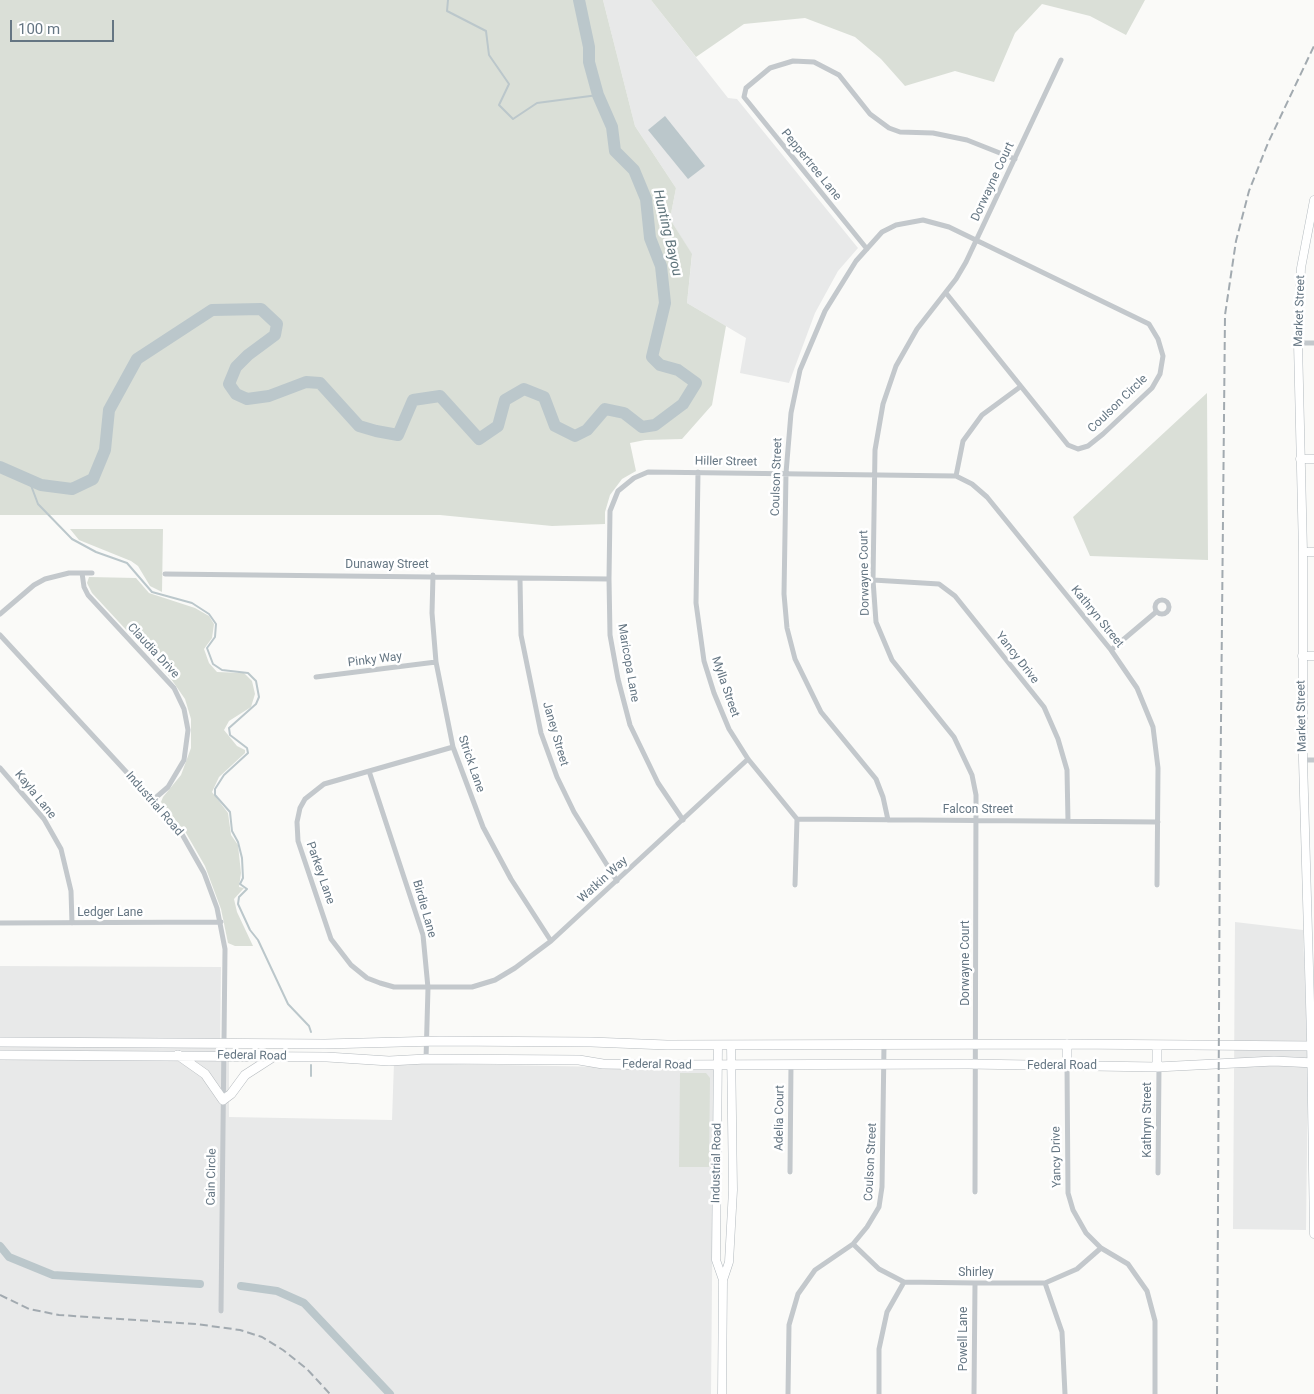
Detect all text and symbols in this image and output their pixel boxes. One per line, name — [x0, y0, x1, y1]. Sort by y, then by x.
scale bar — [12, 10, 116, 42]
text: 100 m — [18, 20, 60, 38]
street label: Peppertree Lane — [778, 126, 844, 204]
street label: Dorwayne Court — [968, 140, 1018, 224]
water label: Hunting Bayou — [649, 188, 685, 278]
street label: Market Street — [1292, 275, 1308, 347]
street label: Coulson Circle — [1085, 372, 1151, 436]
street label: Coulson Street — [768, 438, 786, 516]
street label: Hiller Street — [695, 454, 757, 470]
street label: Dorwayne Court — [857, 530, 873, 616]
street label: Dunaway Street — [345, 558, 429, 572]
street label: Kathryn Street — [1068, 583, 1126, 651]
street label: Claudia Drive — [124, 620, 182, 682]
street label: Maricopa Lane — [614, 623, 642, 703]
street label: Yancy Drive — [992, 629, 1042, 687]
street label: Pinky Way — [347, 650, 403, 670]
street label: Mylla Street — [708, 655, 742, 719]
street label: Market Street — [1294, 680, 1310, 752]
street label: Janey Street — [539, 700, 571, 768]
street label: Strick Lane — [455, 734, 487, 794]
street label: Kayla Lane — [11, 768, 59, 822]
street label: Industrial Road — [122, 769, 186, 839]
street label: Falcon Street — [943, 803, 1013, 817]
street label: Parkey Lane — [303, 840, 337, 906]
street label: Watkin Way — [575, 854, 631, 906]
street label: Birdie Lane — [409, 878, 439, 940]
street label: Ledger Lane — [77, 906, 143, 920]
street label: Dorwayne Court — [959, 920, 973, 1006]
street label: Federal Road — [217, 1048, 287, 1064]
street label: Federal Road — [622, 1057, 692, 1073]
street label: Federal Road — [1027, 1059, 1097, 1073]
street label: Kathryn Street — [1141, 1082, 1155, 1158]
street label: Adelia Court — [772, 1085, 788, 1151]
street label: Coulson Street — [862, 1122, 880, 1202]
street label: Industrial Road — [709, 1123, 725, 1203]
street label: Yancy Drive — [1049, 1126, 1065, 1188]
street label: Cain Circle — [204, 1148, 220, 1206]
street label: Shirley — [958, 1266, 994, 1280]
street label: Powell Lane — [957, 1307, 971, 1371]

